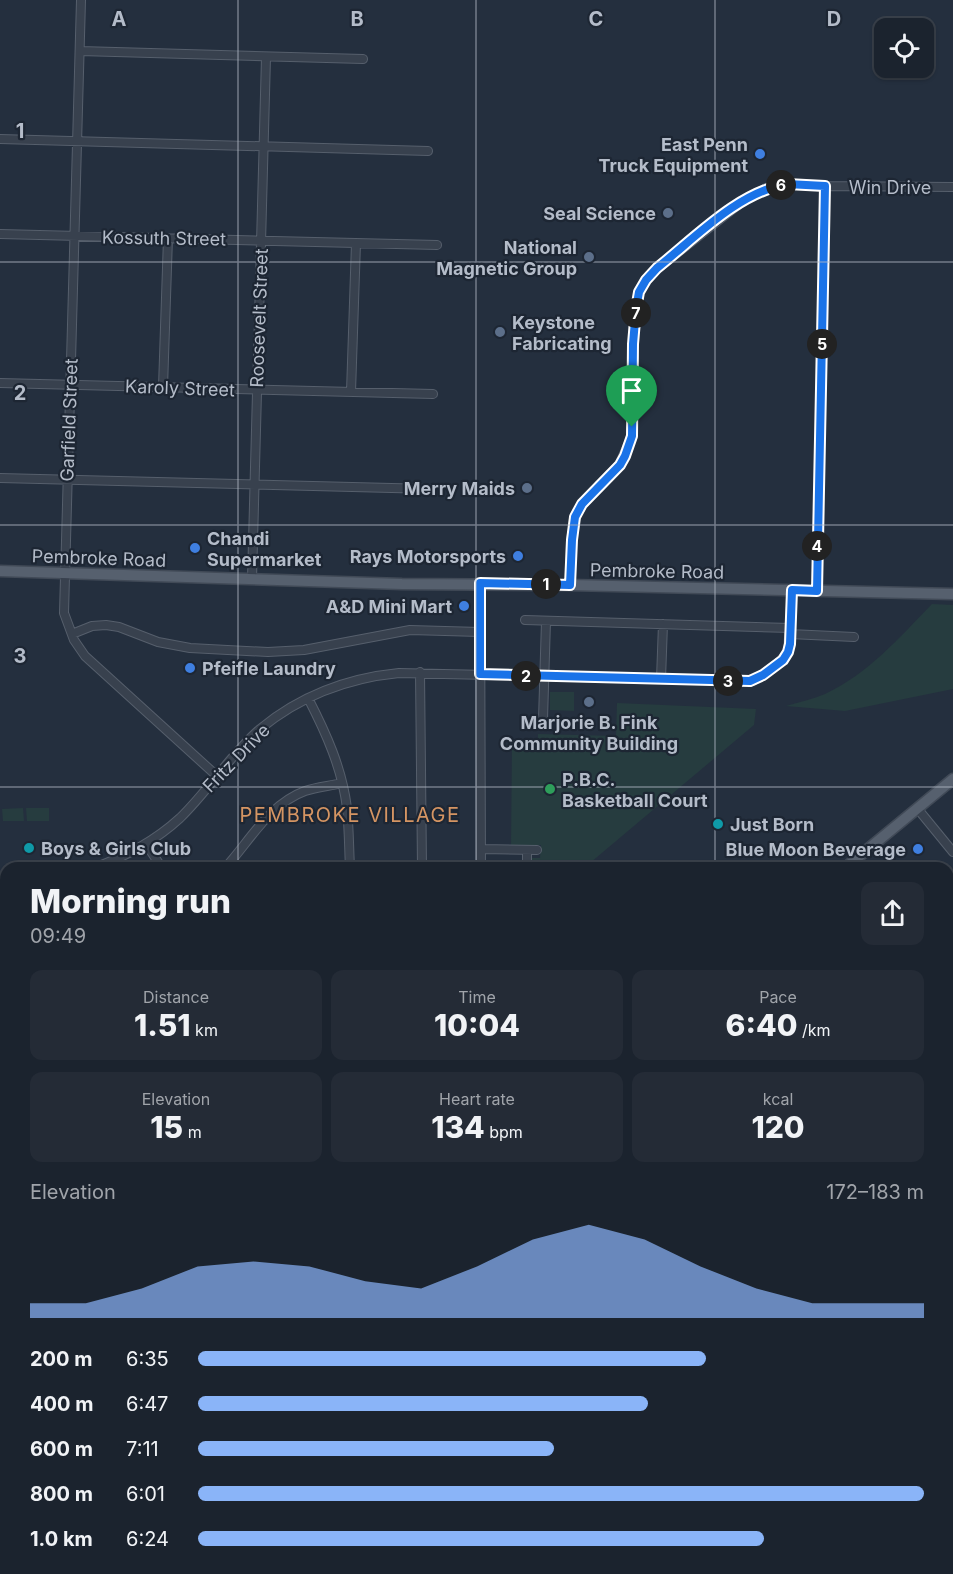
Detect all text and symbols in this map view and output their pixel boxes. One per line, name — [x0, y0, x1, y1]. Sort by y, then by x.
text: A — [112, 7, 127, 31]
text: B — [350, 7, 364, 31]
text: C — [589, 7, 603, 31]
text: D — [827, 7, 841, 31]
map controls — [874, 18, 934, 78]
button: locate — [874, 18, 934, 78]
text: 1 — [16, 119, 24, 143]
place label: East Penn Truck Equipment — [599, 134, 748, 176]
marker: East Penn Truck Equipment — [753, 147, 767, 161]
pin: 6 — [766, 170, 796, 200]
text: 6 — [776, 175, 786, 195]
street label: Win Drive — [849, 177, 931, 198]
place label: Seal Science — [543, 203, 656, 224]
marker: Seal Science — [661, 206, 675, 220]
street label: Kossuth Street — [102, 226, 226, 250]
place label: National Magnetic Group — [436, 237, 577, 279]
street label: Roosevelt Street — [246, 248, 272, 388]
marker: National Magnetic Group — [582, 250, 596, 264]
pin: 7 — [621, 298, 651, 328]
text: 7 — [631, 303, 641, 323]
place label: Keystone Fabricating — [512, 312, 612, 354]
marker: Keystone Fabricating — [493, 325, 507, 339]
pin: 5 — [807, 329, 837, 359]
text: 5 — [817, 334, 827, 354]
street label: Garfield Street — [56, 358, 82, 482]
pin — [606, 365, 657, 427]
icon: arrive — [615, 374, 648, 407]
street label: Karoly Street — [125, 376, 235, 400]
text: 2 — [14, 381, 26, 405]
place label: Merry Maids — [404, 478, 515, 499]
marker: Merry Maids — [520, 481, 534, 495]
place label: Chandi Supermarket — [207, 528, 322, 570]
pin: 4 — [802, 531, 832, 561]
text: 4 — [812, 536, 822, 556]
marker: Chandi Supermarket — [188, 541, 202, 555]
street label: Pembroke Road — [31, 545, 167, 571]
place label: Rays Motorsports — [350, 546, 506, 567]
marker: Rays Motorsports — [511, 549, 525, 563]
street label: Pembroke Road — [590, 559, 724, 583]
pin: 1 — [531, 569, 561, 599]
text: 1 — [543, 574, 549, 594]
place label: A&D Mini Mart — [326, 596, 452, 617]
marker: A&D Mini Mart — [457, 599, 471, 613]
text: 3 — [14, 644, 26, 668]
place label: Pfeifle Laundry — [202, 658, 336, 679]
marker: Pfeifle Laundry — [183, 661, 197, 675]
pin: 2 — [511, 661, 541, 691]
text: 2 — [521, 666, 531, 686]
pin: 3 — [713, 666, 743, 696]
text: 3 — [723, 671, 733, 691]
marker: Marjorie B. Fink Community Building — [582, 695, 596, 709]
place label: Marjorie B. Fink Community Building — [500, 712, 678, 754]
street label: Fritz Drive — [198, 719, 274, 797]
place label: P.B.C. Basketball Court — [562, 769, 708, 811]
marker: P.B.C. Basketball Court — [543, 782, 557, 796]
district label: PEMBROKE VILLAGE — [239, 803, 461, 827]
place label: Just Born — [730, 814, 814, 835]
marker: Just Born — [711, 817, 725, 831]
place label: Boys & Girls Club — [41, 838, 191, 859]
place label: Blue Moon Beverage — [726, 839, 906, 860]
marker: Boys & Girls Club — [22, 841, 36, 855]
marker: Blue Moon Beverage — [911, 842, 925, 856]
text: Morning run — [30, 881, 231, 921]
button: share — [861, 882, 924, 945]
text: 09:49 — [30, 924, 86, 948]
text: Distance — [143, 987, 209, 1007]
text: Time — [458, 987, 496, 1007]
text: Pace — [759, 987, 797, 1007]
text: 1.51 — [134, 1007, 191, 1043]
text: 10:04 — [434, 1007, 520, 1043]
text: 6:40 — [726, 1007, 797, 1043]
text: km — [191, 1020, 218, 1040]
text: /km — [797, 1020, 830, 1040]
text: Elevation — [142, 1089, 210, 1109]
text: Heart rate — [439, 1089, 515, 1109]
text: kcal — [763, 1089, 793, 1109]
text: 15 — [150, 1109, 183, 1145]
text: 134 — [431, 1109, 485, 1145]
text: 120 — [751, 1109, 805, 1145]
text: m — [183, 1122, 202, 1142]
text: bpm — [485, 1122, 523, 1142]
text: Elevation — [30, 1180, 116, 1204]
text: 172–183 m — [826, 1180, 924, 1204]
text: 200 m — [30, 1347, 93, 1371]
text: 6:35 — [126, 1347, 169, 1371]
text: 400 m — [30, 1392, 94, 1416]
text: 6:47 — [126, 1392, 168, 1416]
text: 600 m — [30, 1437, 93, 1461]
text: 7:11 — [126, 1437, 159, 1461]
text: 800 m — [30, 1482, 93, 1506]
text: 6:01 — [126, 1482, 165, 1506]
text: 1.0 km — [30, 1527, 93, 1551]
text: 6:24 — [126, 1527, 169, 1551]

